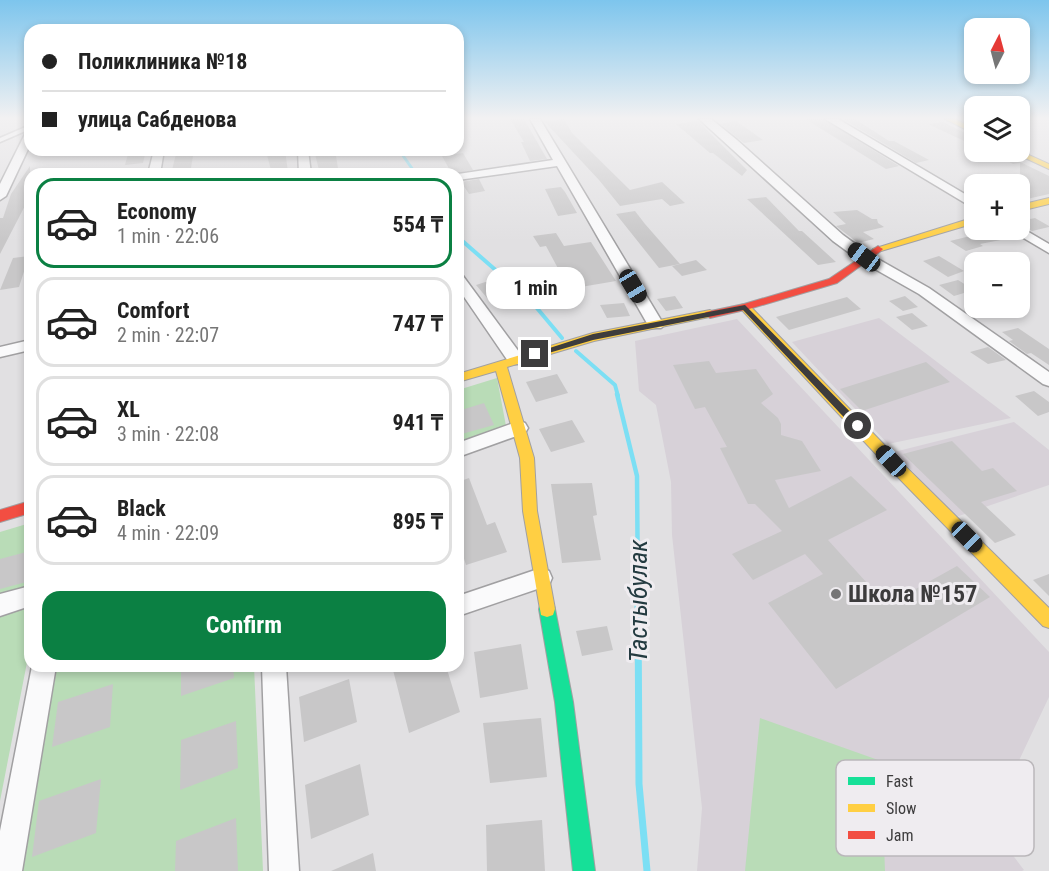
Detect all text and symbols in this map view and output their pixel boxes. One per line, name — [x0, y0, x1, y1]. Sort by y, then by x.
north arrow — [964, 18, 1030, 84]
map controls — [964, 18, 1030, 318]
text: Поликлиника №18 — [78, 49, 247, 74]
button: layers — [964, 96, 1030, 162]
text: улица Сабденова — [78, 107, 237, 132]
button: + — [964, 174, 1030, 240]
icon: car — [45, 196, 99, 250]
text: Economy — [117, 199, 197, 224]
text: 554 ₸ — [393, 212, 443, 237]
text: 1 min · 22:06 — [117, 224, 219, 248]
car — [844, 239, 884, 275]
button: − — [964, 252, 1030, 318]
car — [616, 266, 650, 306]
callout: 1 min — [486, 267, 584, 309]
text: 1 min — [513, 276, 558, 300]
icon: car — [45, 295, 99, 349]
text: Comfort — [117, 298, 190, 323]
text: 747 ₸ — [393, 311, 443, 336]
text: 2 min · 22:07 — [117, 323, 219, 347]
route end — [521, 340, 548, 367]
icon: car — [45, 394, 99, 448]
text: XL — [117, 397, 140, 422]
text: 941 ₸ — [393, 410, 443, 435]
route start — [844, 412, 871, 439]
text: 3 min · 22:08 — [117, 422, 219, 446]
car — [872, 442, 910, 480]
icon: car — [45, 493, 99, 547]
text: Black — [117, 496, 166, 521]
text: 895 ₸ — [393, 509, 443, 534]
car — [948, 518, 986, 556]
text: 4 min · 22:09 — [117, 521, 219, 545]
water label: Тастыбулак — [623, 539, 653, 662]
place label: Школа №157 — [848, 580, 977, 608]
marker: Школа №157 — [829, 587, 843, 601]
button: Confirm — [42, 591, 446, 660]
legend — [836, 760, 1034, 856]
text: Fast — [886, 772, 913, 791]
text: Slow — [886, 799, 916, 818]
text: Jam — [886, 826, 913, 845]

